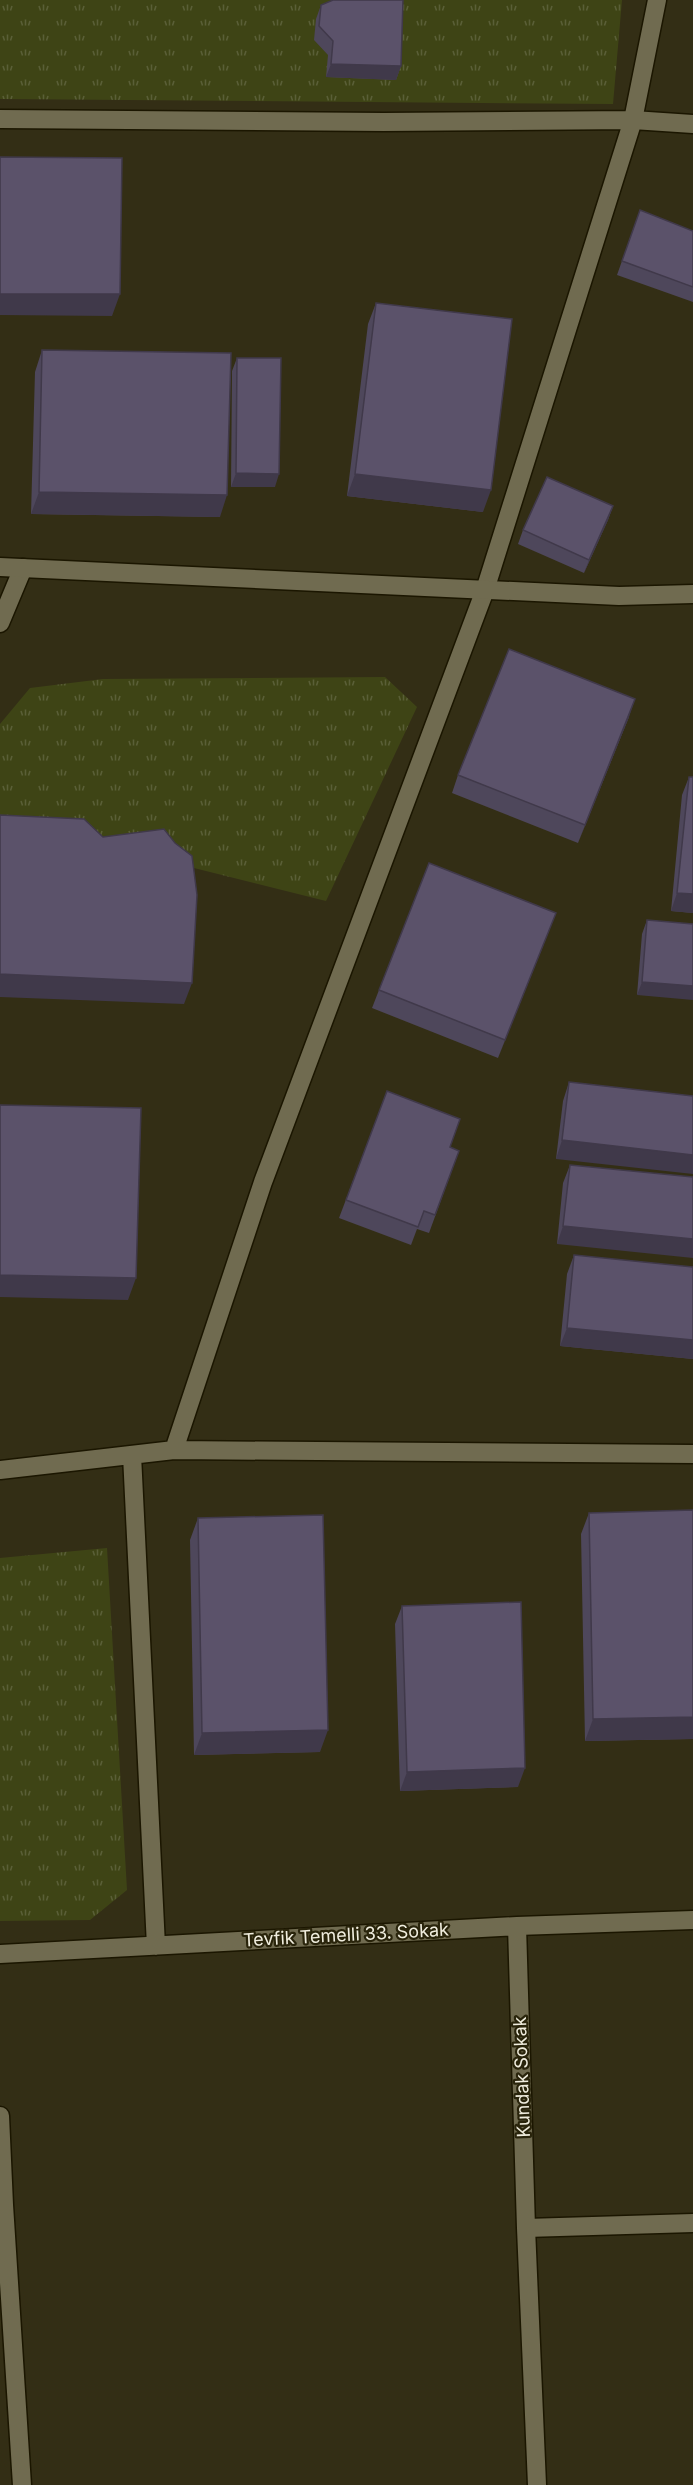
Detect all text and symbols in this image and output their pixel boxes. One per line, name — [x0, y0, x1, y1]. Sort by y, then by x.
street label: Tevfik Temelli 33. Sokak — [243, 1919, 450, 1950]
street label: Kundak Sokak — [509, 2016, 534, 2138]

